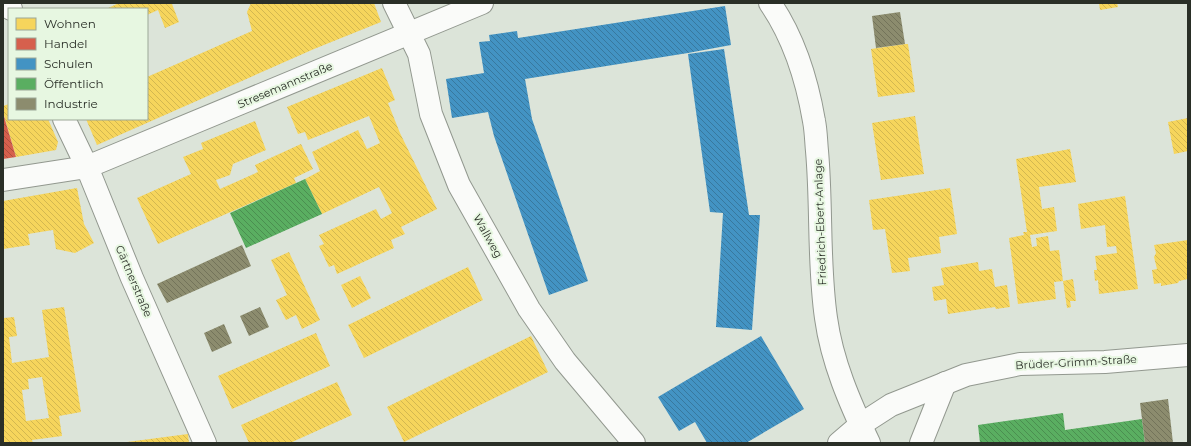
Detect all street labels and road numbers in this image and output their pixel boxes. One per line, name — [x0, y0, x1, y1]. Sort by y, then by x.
street label: Stresemannstraße — [236, 59, 335, 111]
street label: Friedrich-Ebert-Anlage — [811, 158, 829, 286]
street label: Wallweg — [470, 212, 506, 260]
street label: Gärtnerstraße — [113, 243, 156, 319]
street label: Brüder-Grimm-Straße — [1015, 352, 1137, 372]

